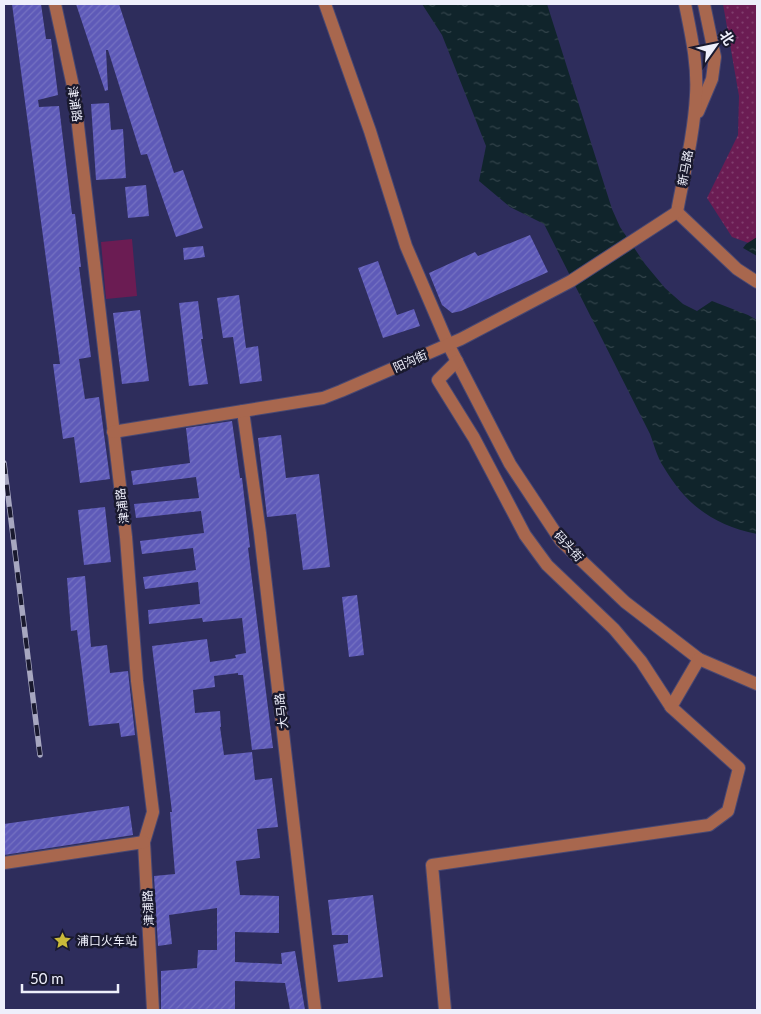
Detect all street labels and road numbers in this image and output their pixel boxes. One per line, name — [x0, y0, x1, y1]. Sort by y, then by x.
street label: 津浦路 — [65, 85, 85, 123]
street label: 新马路 — [674, 149, 696, 187]
street label: 阳沟街 — [390, 347, 430, 375]
street label: 津浦路 — [112, 487, 132, 525]
street label: 码头街 — [551, 528, 587, 564]
street label: 大马路 — [271, 692, 291, 730]
street label: 津浦路 — [140, 890, 156, 926]

